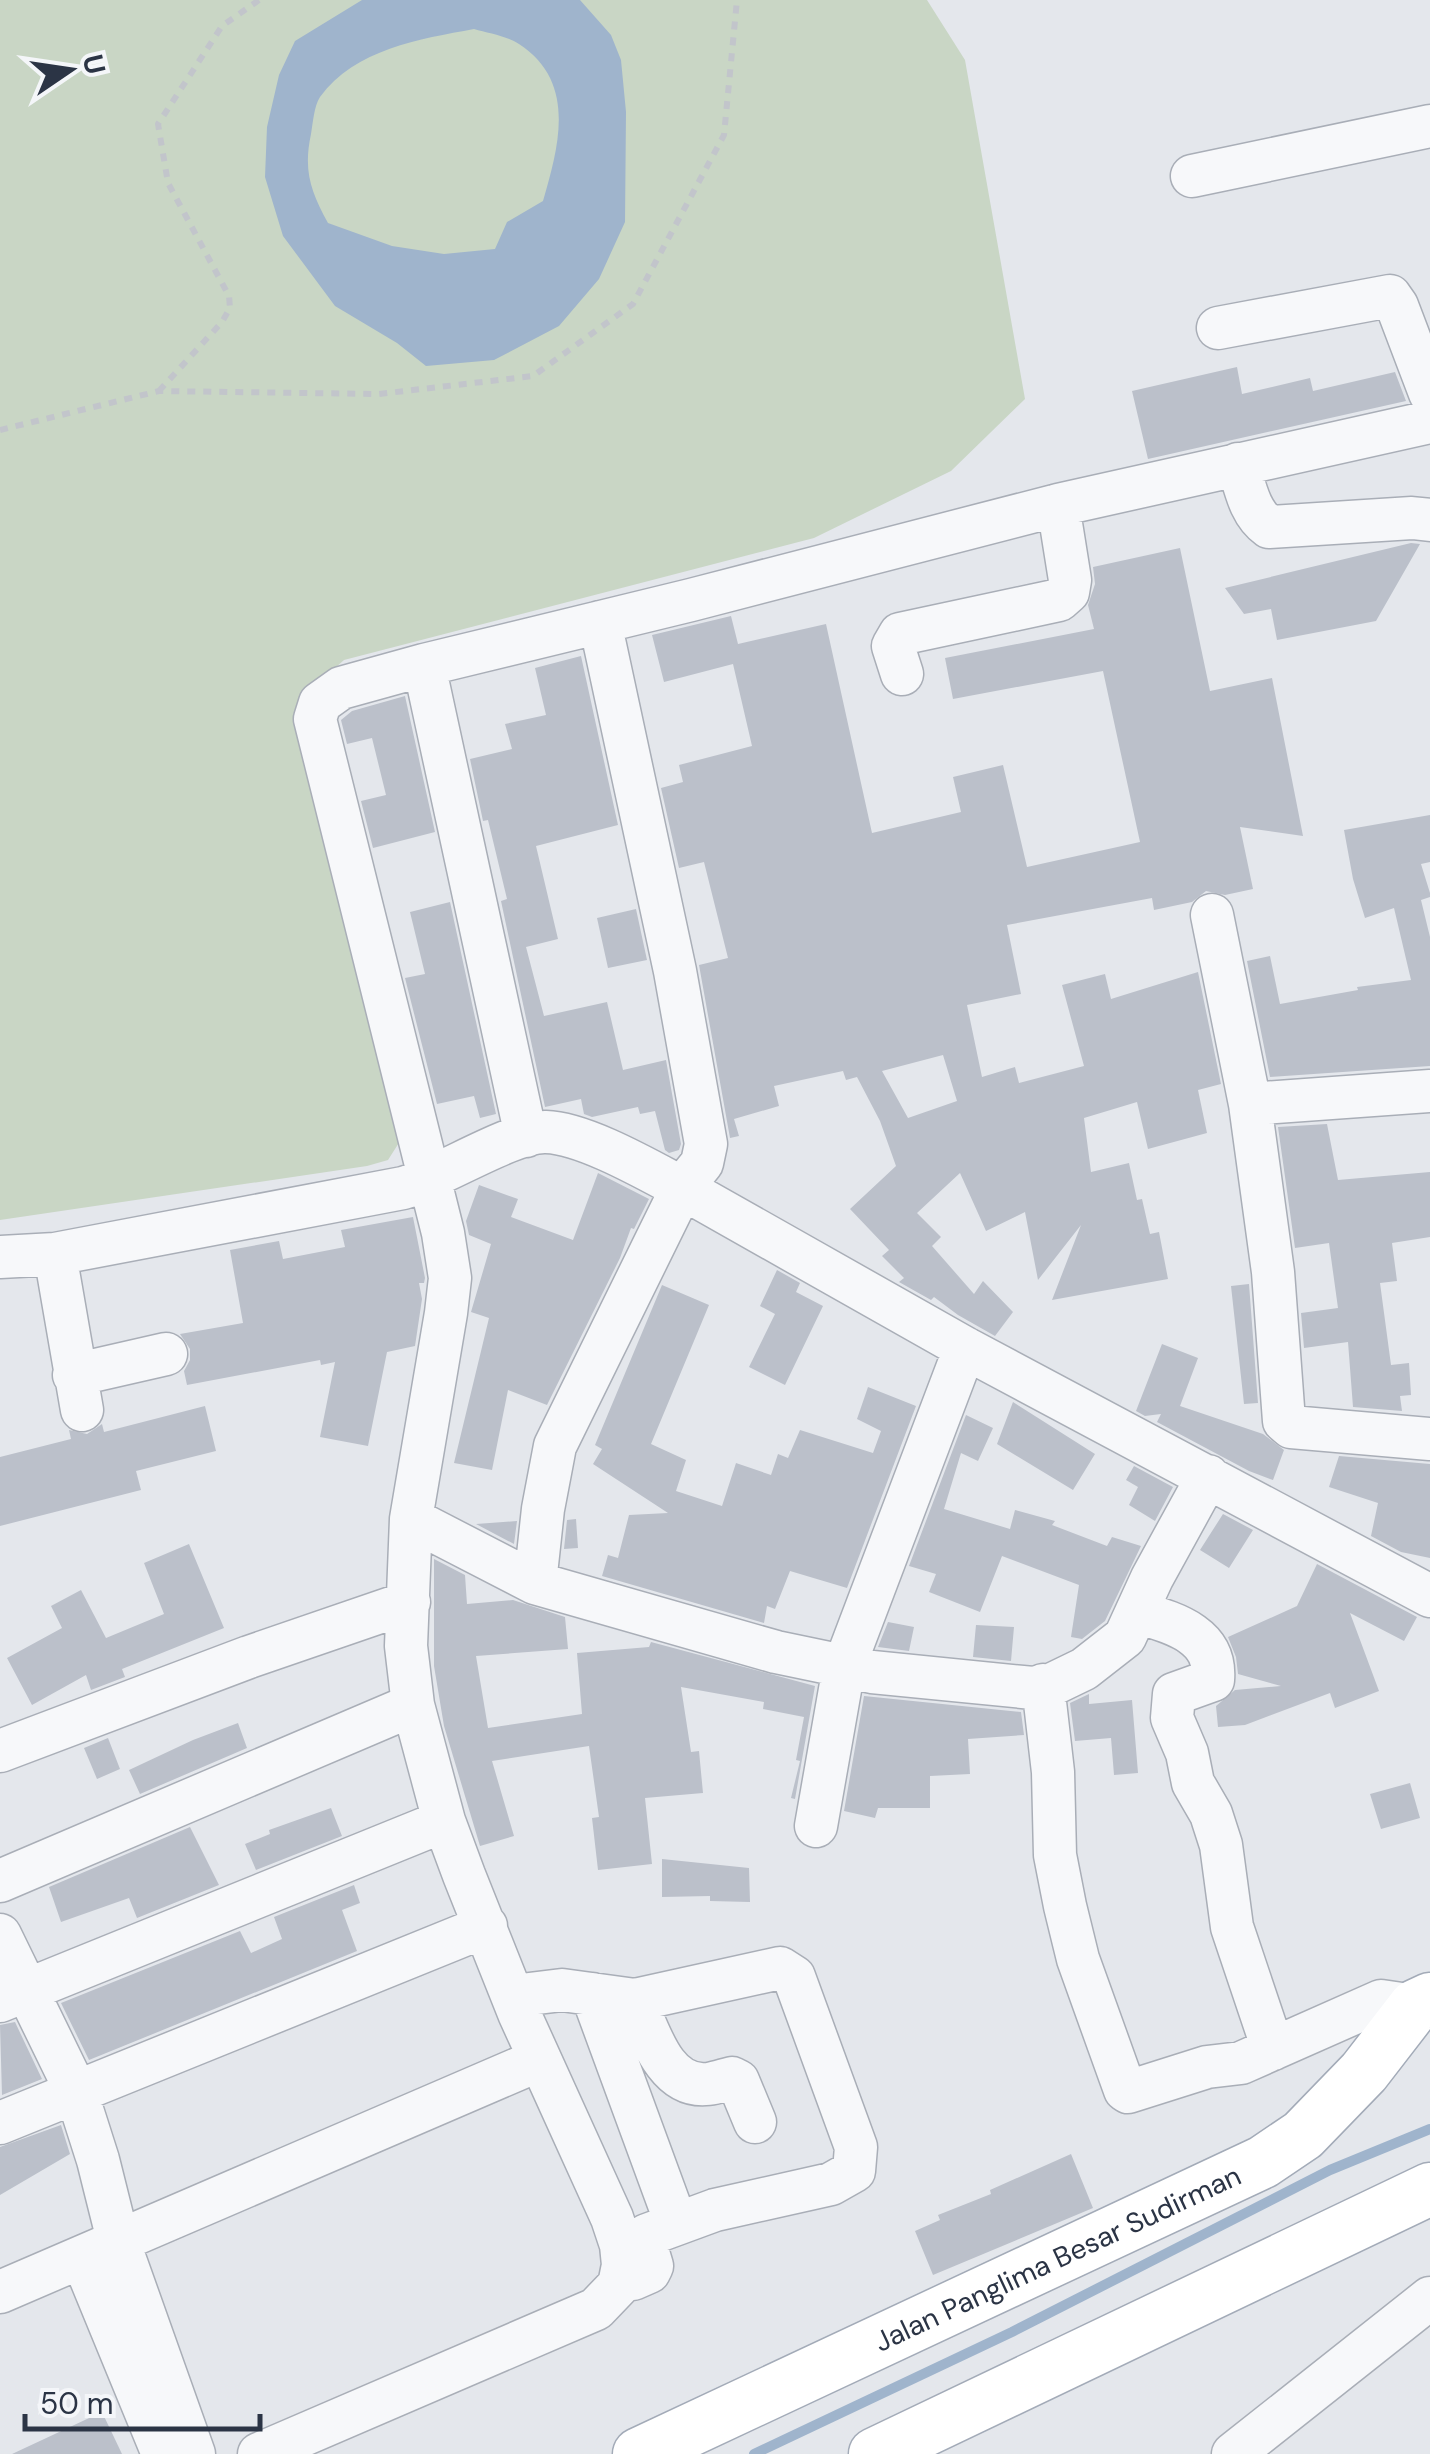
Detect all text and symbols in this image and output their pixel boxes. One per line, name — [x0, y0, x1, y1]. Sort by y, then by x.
north arrow — [20, 20, 120, 120]
text: U — [74, 51, 114, 78]
street label: Jalan Panglima Besar Sudirman — [868, 2157, 1247, 2360]
scale bar — [25, 2369, 260, 2431]
text: 50 m — [40, 2384, 114, 2423]

